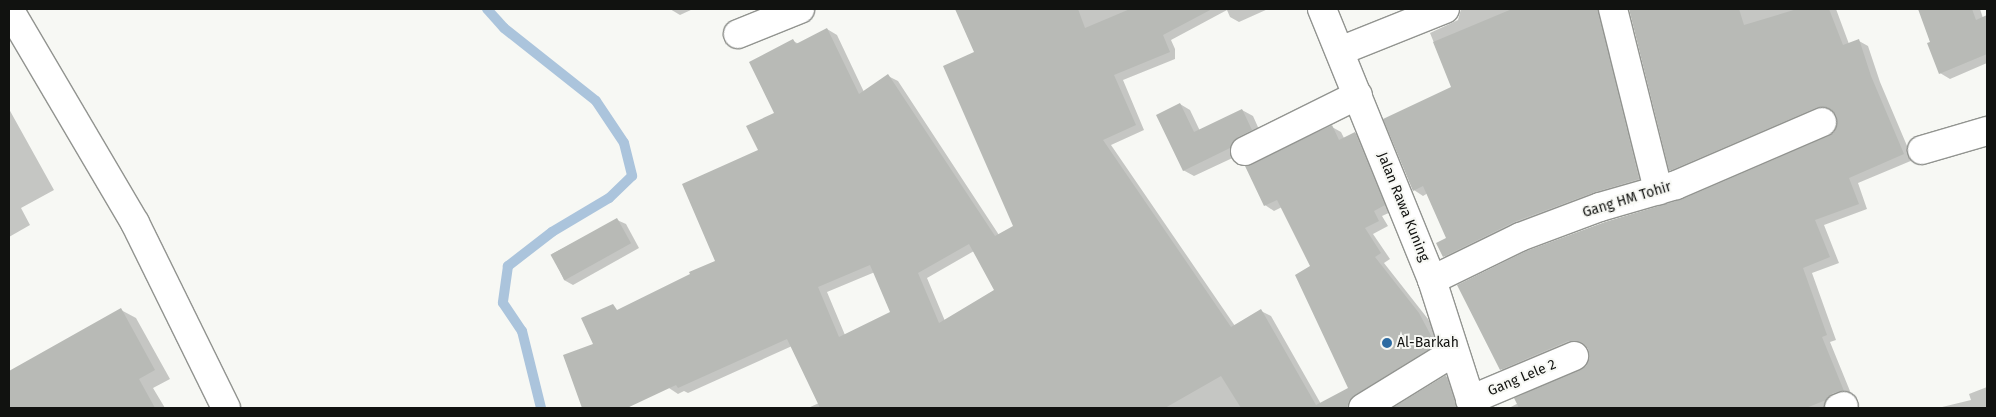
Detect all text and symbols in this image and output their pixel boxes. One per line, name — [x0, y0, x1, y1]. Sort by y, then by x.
street label: Jalan Rawa Kuning — [1373, 150, 1433, 264]
street label: Gang HM Tohir — [1581, 179, 1673, 221]
place label: Al-Barkah — [1397, 335, 1459, 351]
marker: Al-Barkah — [1381, 337, 1393, 349]
street label: Gang Lele 2 — [1485, 356, 1559, 400]

